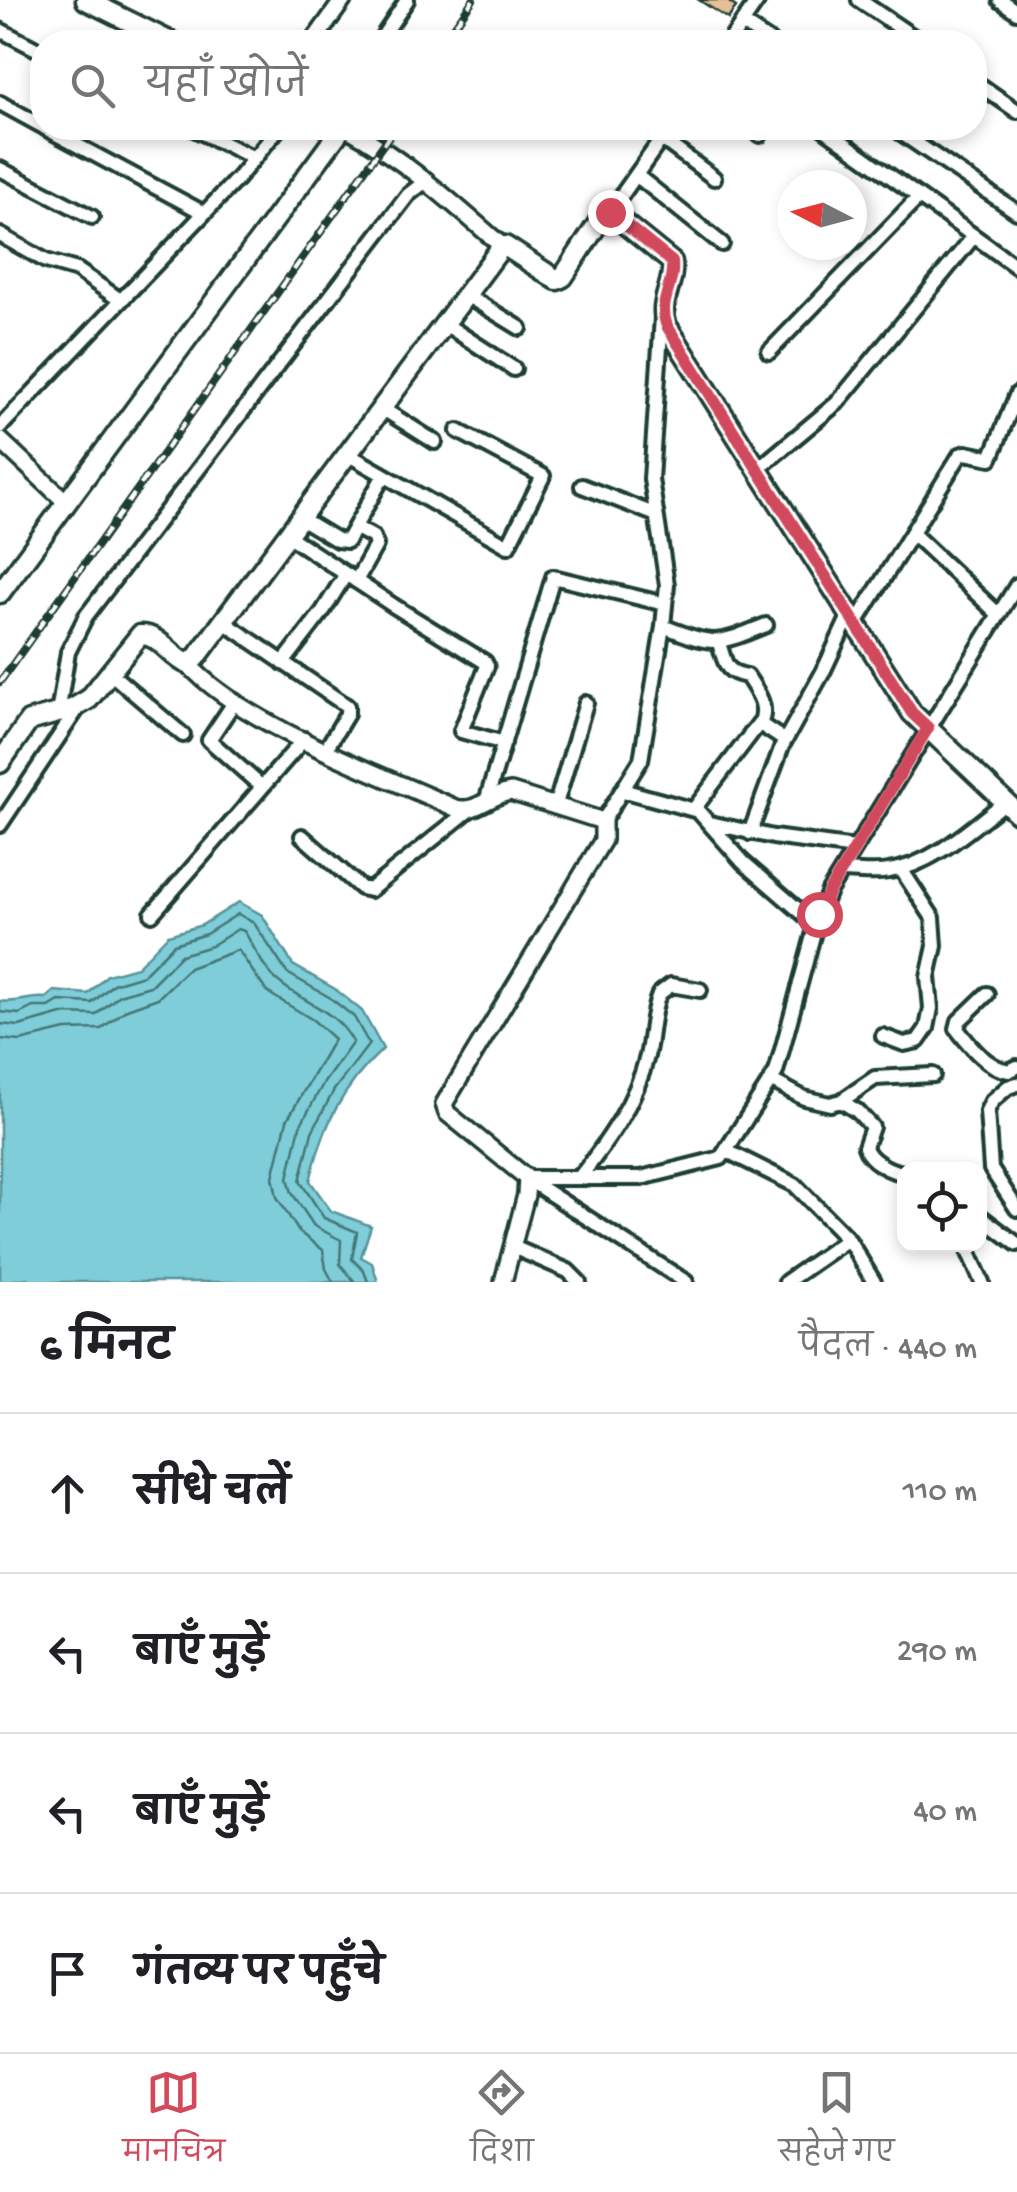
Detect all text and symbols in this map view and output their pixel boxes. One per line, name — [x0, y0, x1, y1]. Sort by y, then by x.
search box — [30, 30, 987, 140]
icon: search — [65, 58, 120, 113]
text: यहाँ खोजें — [145, 66, 308, 110]
north arrow — [777, 170, 867, 260]
route end — [588, 190, 634, 236]
route start — [797, 892, 843, 938]
map controls — [897, 1162, 987, 1252]
button: locate — [897, 1162, 987, 1252]
text: 6 मिनट — [40, 1326, 173, 1375]
text: पैदल · 440 m — [799, 1331, 977, 1369]
icon: ahead — [40, 1466, 95, 1521]
text: सीधे चलें — [135, 1474, 290, 1518]
text: 110 m — [903, 1474, 977, 1512]
icon: left — [40, 1626, 95, 1681]
text: बाएँ मुड़ें — [135, 1634, 268, 1678]
text: 290 m — [897, 1634, 977, 1672]
icon: left — [40, 1786, 95, 1841]
text: बाएँ मुड़ें — [135, 1794, 268, 1838]
text: 40 m — [913, 1794, 977, 1832]
icon: arrive — [40, 1946, 95, 2001]
text: गंतव्य पर पहुँचे — [135, 1954, 384, 1998]
tab: मानचित्र — [123, 2065, 225, 2182]
tab: दिशा — [470, 2065, 534, 2182]
tab: सहेजे गए — [779, 2065, 894, 2182]

